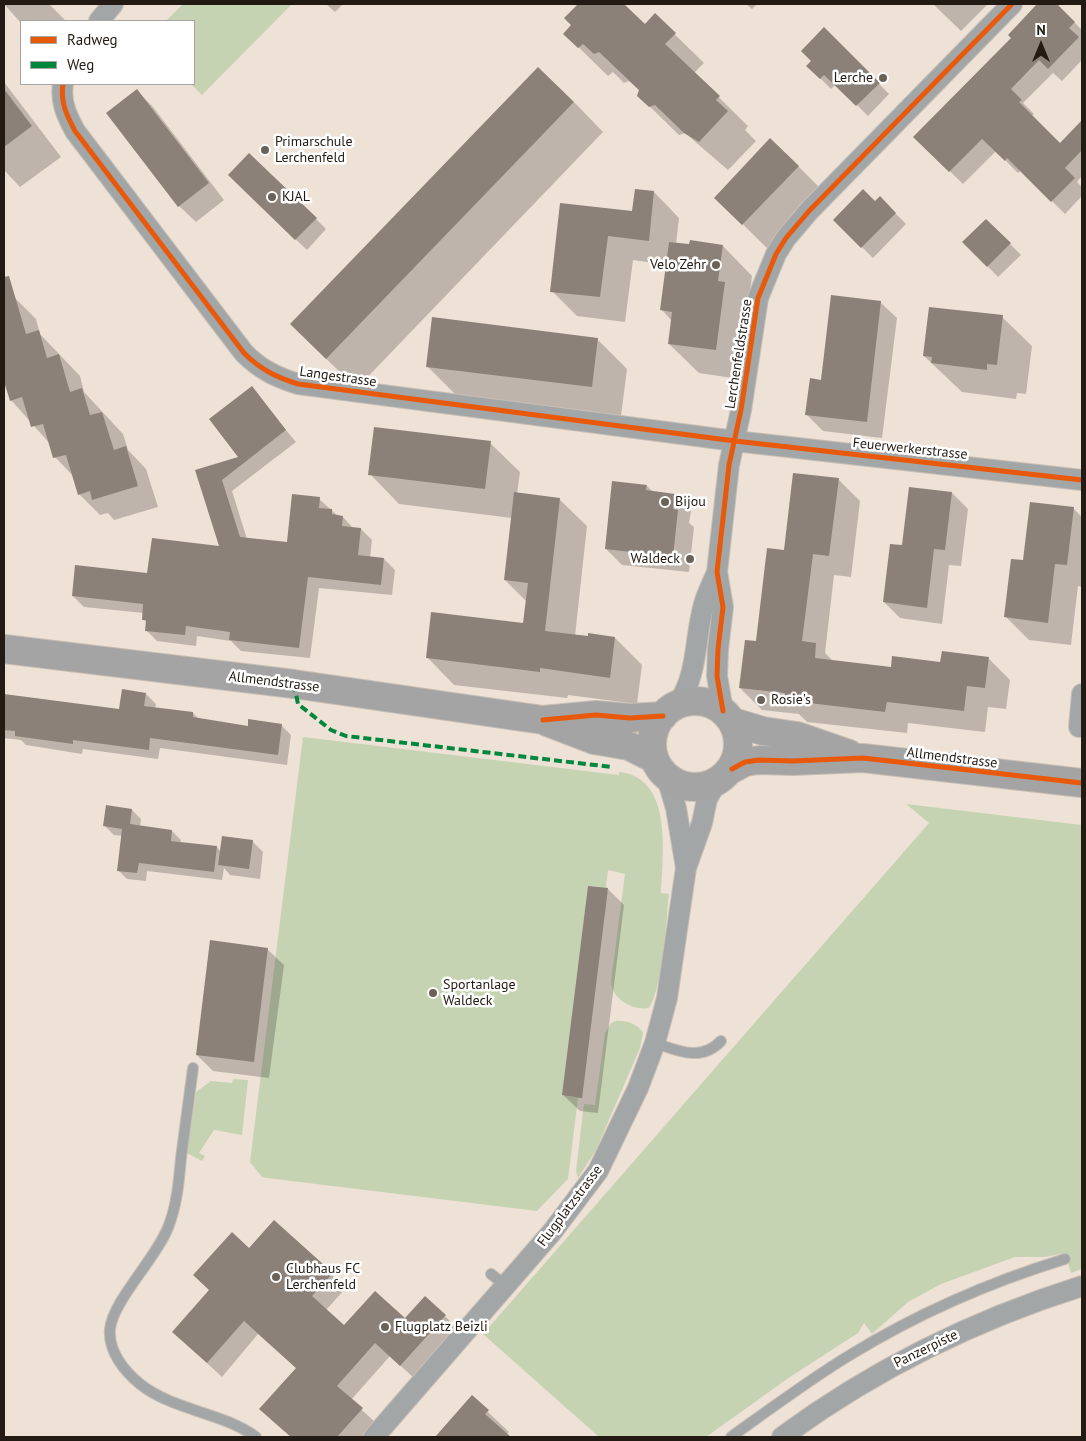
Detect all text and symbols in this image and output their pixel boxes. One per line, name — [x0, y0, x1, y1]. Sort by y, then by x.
legend — [20, 20, 195, 85]
north arrow — [1016, 20, 1066, 70]
text: N — [1036, 21, 1046, 39]
text: Radweg — [67, 30, 118, 49]
text: Weg — [67, 55, 94, 74]
place label: Lerche — [834, 70, 873, 86]
marker: Lerche — [877, 72, 889, 84]
place label: Primarschule Lerchenfeld — [275, 134, 353, 166]
marker: Primarschule Lerchenfeld — [259, 144, 271, 156]
place label: KJAL — [282, 189, 310, 205]
marker: KJAL — [266, 191, 278, 203]
place label: Velo Zehr — [650, 257, 706, 273]
marker: Velo Zehr — [710, 259, 722, 271]
street label: Lerchenfeldstrasse — [722, 298, 756, 410]
street label: Langestrasse — [298, 363, 378, 391]
street label: Feuerwerkerstrasse — [852, 435, 968, 463]
place label: Bijou — [675, 494, 706, 510]
marker: Bijou — [659, 496, 671, 508]
place label: Waldeck — [630, 551, 680, 567]
marker: Waldeck — [684, 553, 696, 565]
street label: Allmendstrasse — [228, 668, 320, 696]
place label: Rosie's — [771, 692, 811, 708]
marker: Rosie's — [755, 694, 767, 706]
street label: Allmendstrasse — [906, 744, 998, 772]
place label: Sportanlage Waldeck — [443, 977, 516, 1010]
marker: Sportanlage Waldeck — [427, 987, 439, 999]
street label: Flugplatzstrasse — [534, 1162, 606, 1250]
place label: Clubhaus FC Lerchenfeld — [286, 1261, 360, 1294]
marker: Clubhaus FC Lerchenfeld — [270, 1271, 282, 1283]
place label: Flugplatz Beizli — [395, 1319, 488, 1335]
marker: Flugplatz Beizli — [379, 1321, 391, 1333]
street label: Panzerpiste — [891, 1326, 961, 1372]

